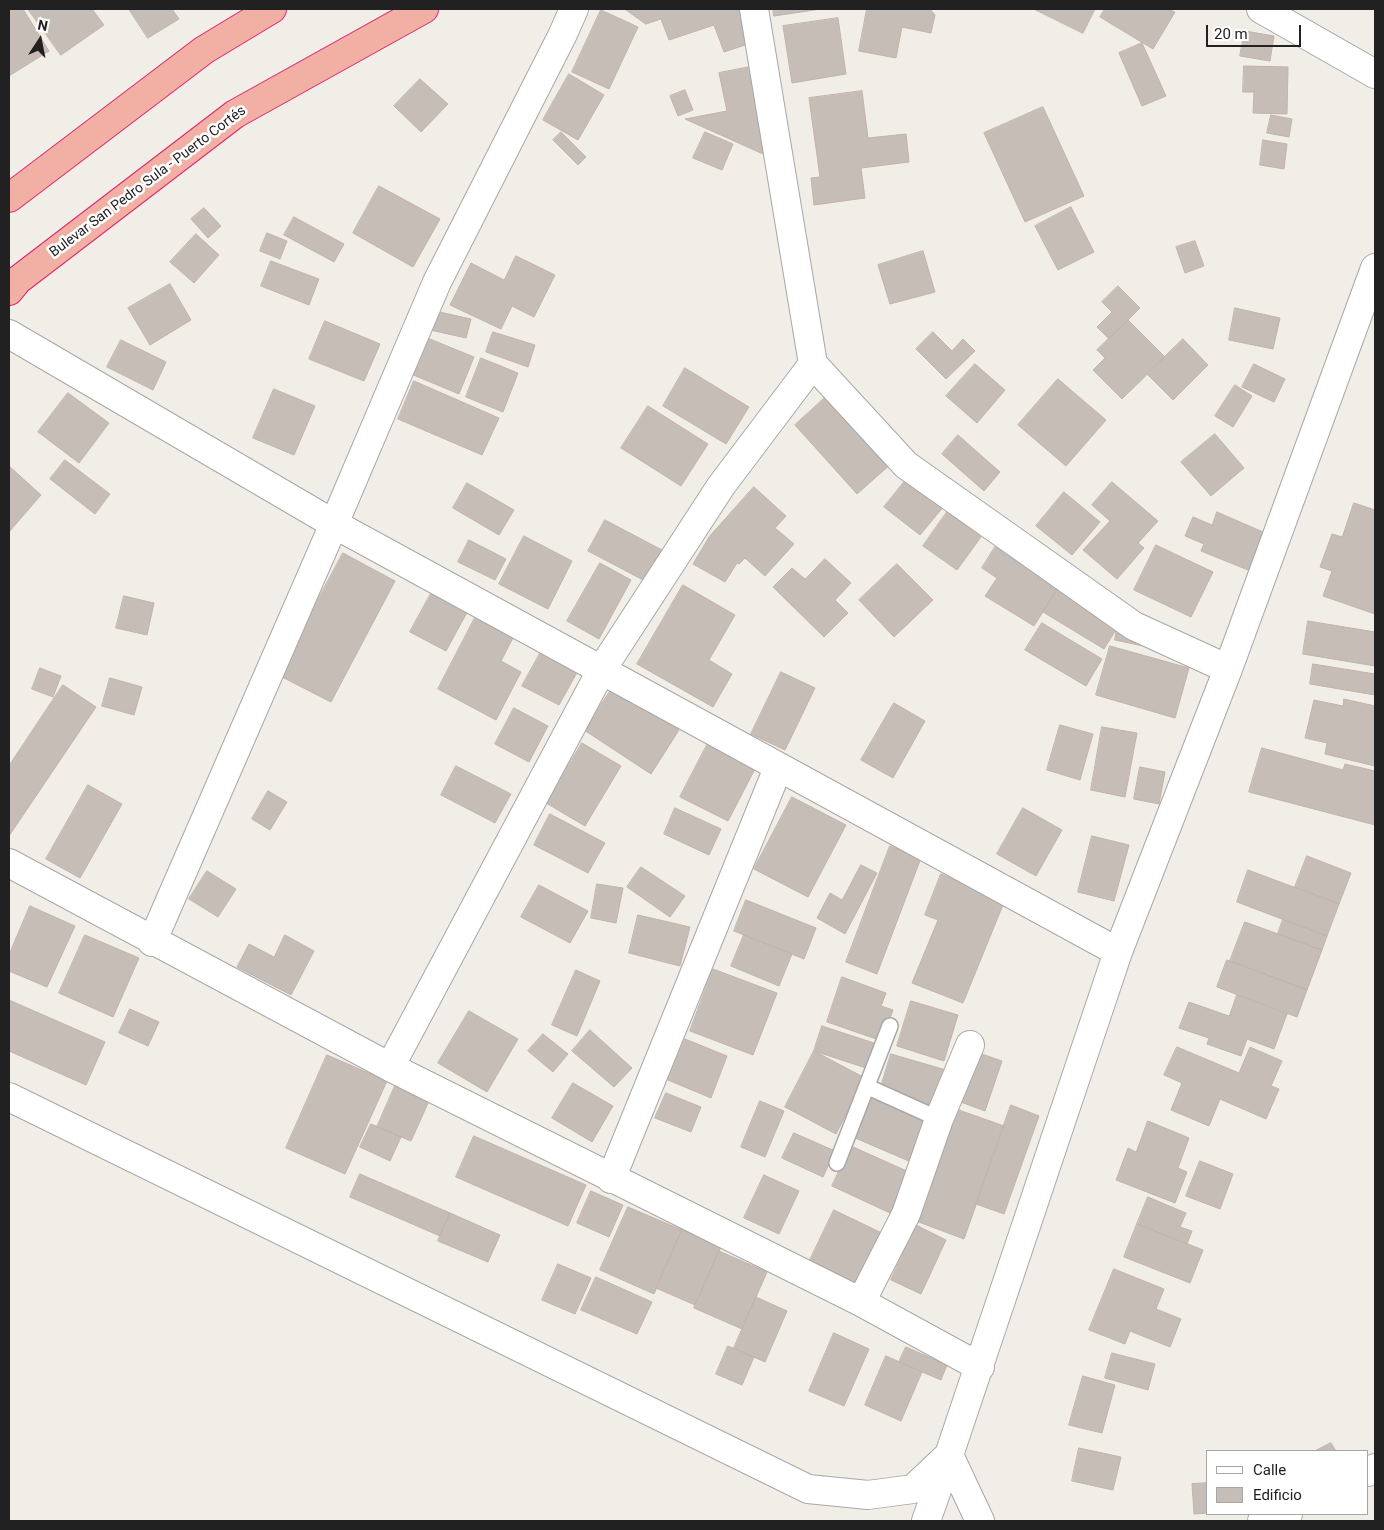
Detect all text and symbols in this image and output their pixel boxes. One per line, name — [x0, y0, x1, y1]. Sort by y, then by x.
north arrow — [15, 15, 65, 65]
scale bar — [1209, 15, 1304, 47]
text: N — [36, 16, 49, 34]
text: 20 m — [1214, 25, 1248, 43]
street label: Bulevar San Pedro Sula - Puerto Cortés — [47, 103, 249, 261]
legend — [1206, 1450, 1369, 1515]
text: Calle — [1253, 1461, 1286, 1479]
text: Edificio — [1253, 1486, 1302, 1504]

